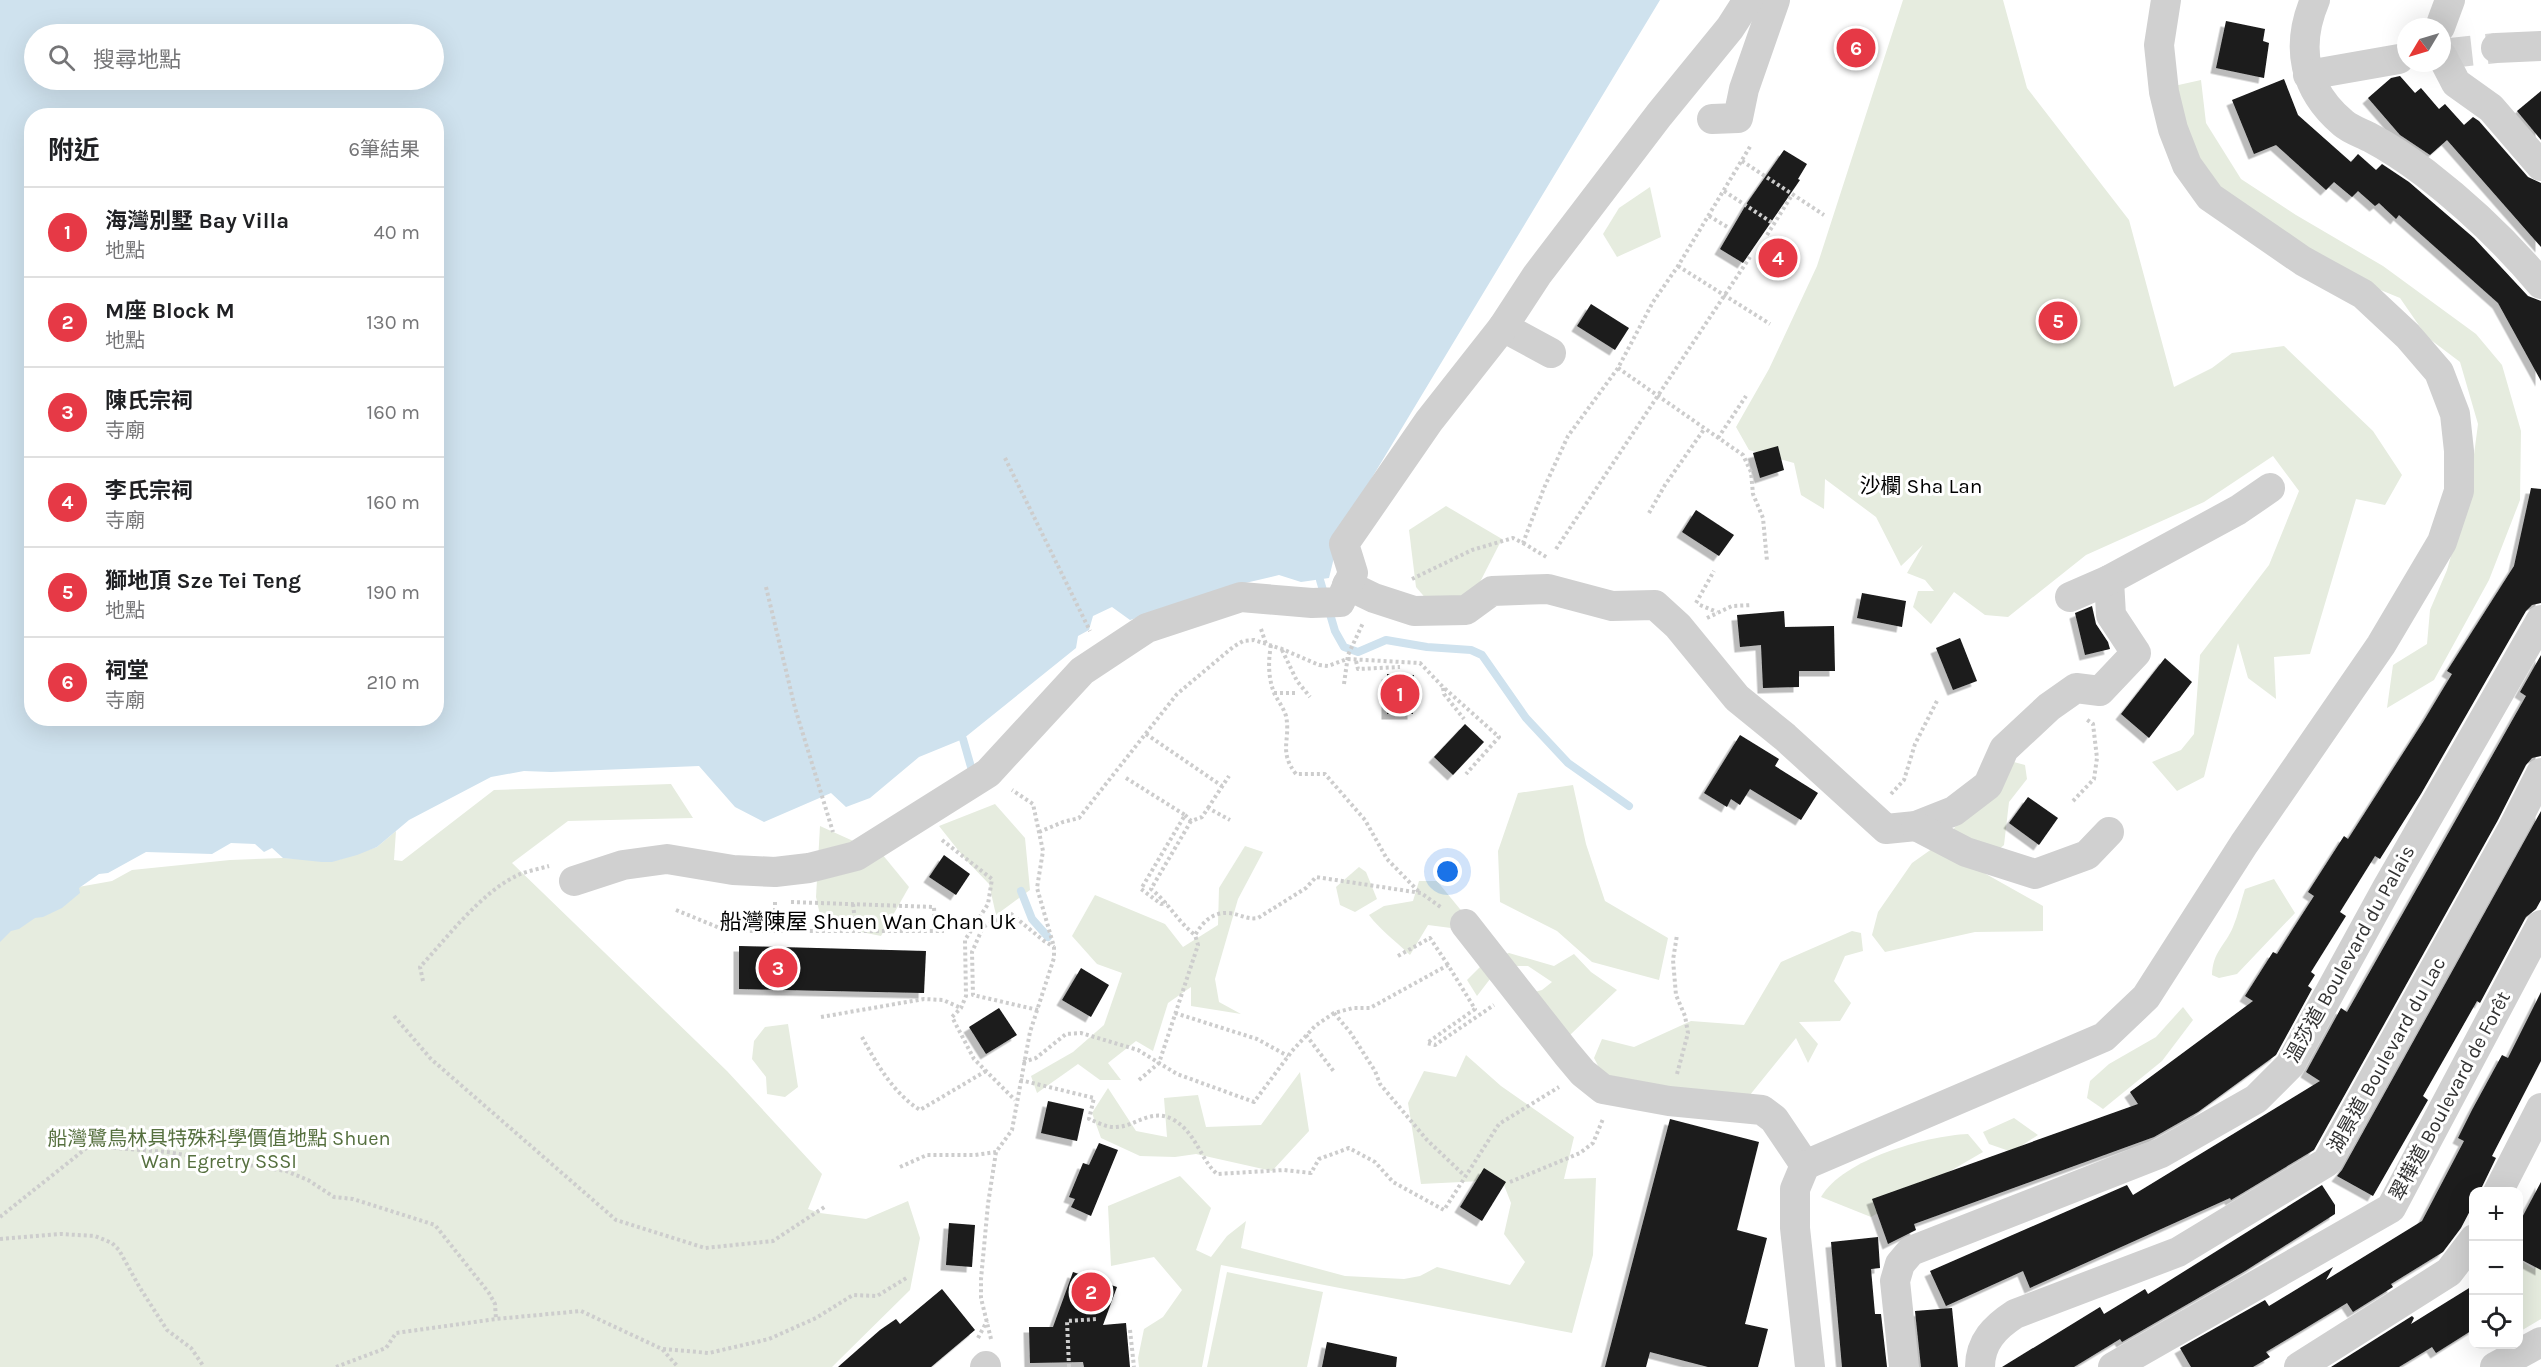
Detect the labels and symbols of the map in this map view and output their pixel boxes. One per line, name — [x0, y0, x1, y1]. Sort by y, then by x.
north arrow — [2397, 18, 2451, 72]
pin: 6 — [1836, 26, 1876, 70]
pin: 4 — [1758, 236, 1798, 280]
pin: 5 — [2038, 298, 2078, 344]
district label: 沙欄 Sha Lan — [1860, 474, 1982, 498]
pin: 1 — [1380, 672, 1420, 716]
street label: 溫莎道 Boulevard du Palais — [2281, 841, 2419, 1067]
your location — [1433, 857, 1462, 886]
district label: 船灣陳屋 Shuen Wan Chan Uk — [720, 909, 1016, 935]
pin: 3 — [758, 946, 798, 990]
street label: 湖景道 Boulevard du Lac — [2324, 953, 2450, 1157]
street label: 翠樺道 Boulevard de Forêt — [2385, 987, 2515, 1205]
park label: 船灣鷺鳥林具特殊科學價值地點 Shuen Wan Egretry SSSI — [47, 1127, 391, 1173]
pin: 2 — [1072, 1270, 1110, 1314]

